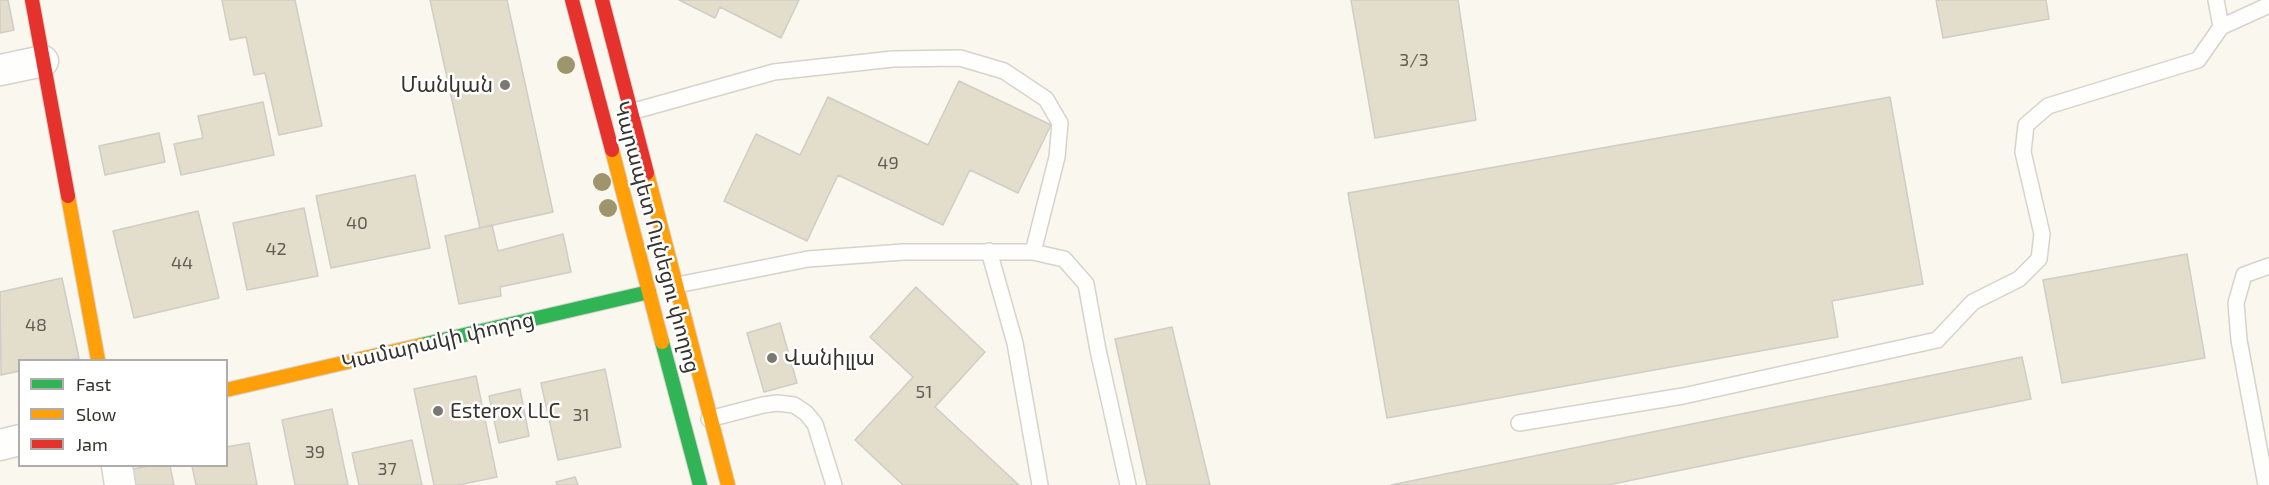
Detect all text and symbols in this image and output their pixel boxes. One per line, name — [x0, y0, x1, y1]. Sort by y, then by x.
house number: 3/3 — [1399, 49, 1429, 71]
place label: Մանկան — [400, 72, 493, 98]
marker: Մանկան — [498, 78, 512, 92]
street label: Կարապետ Ուլնեցու փողոց — [609, 98, 705, 376]
house number: 49 — [877, 152, 899, 174]
house number: 40 — [346, 212, 368, 234]
house number: 42 — [265, 238, 287, 260]
house number: 44 — [171, 252, 193, 274]
street label: Կամարակի փողոց — [339, 307, 537, 375]
house number: 48 — [25, 314, 47, 336]
place label: Վանիլլա — [784, 345, 875, 371]
marker: Վանիլլա — [765, 351, 779, 365]
legend — [18, 359, 228, 467]
text: Fast — [76, 373, 111, 395]
house number: 51 — [916, 381, 932, 403]
place label: Esterox LLC — [450, 398, 561, 424]
text: Slow — [76, 403, 116, 425]
marker: Esterox LLC — [431, 404, 445, 418]
house number: 31 — [572, 404, 590, 426]
text: Jam — [76, 433, 108, 455]
house number: 39 — [305, 441, 325, 463]
house number: 37 — [377, 458, 397, 480]

